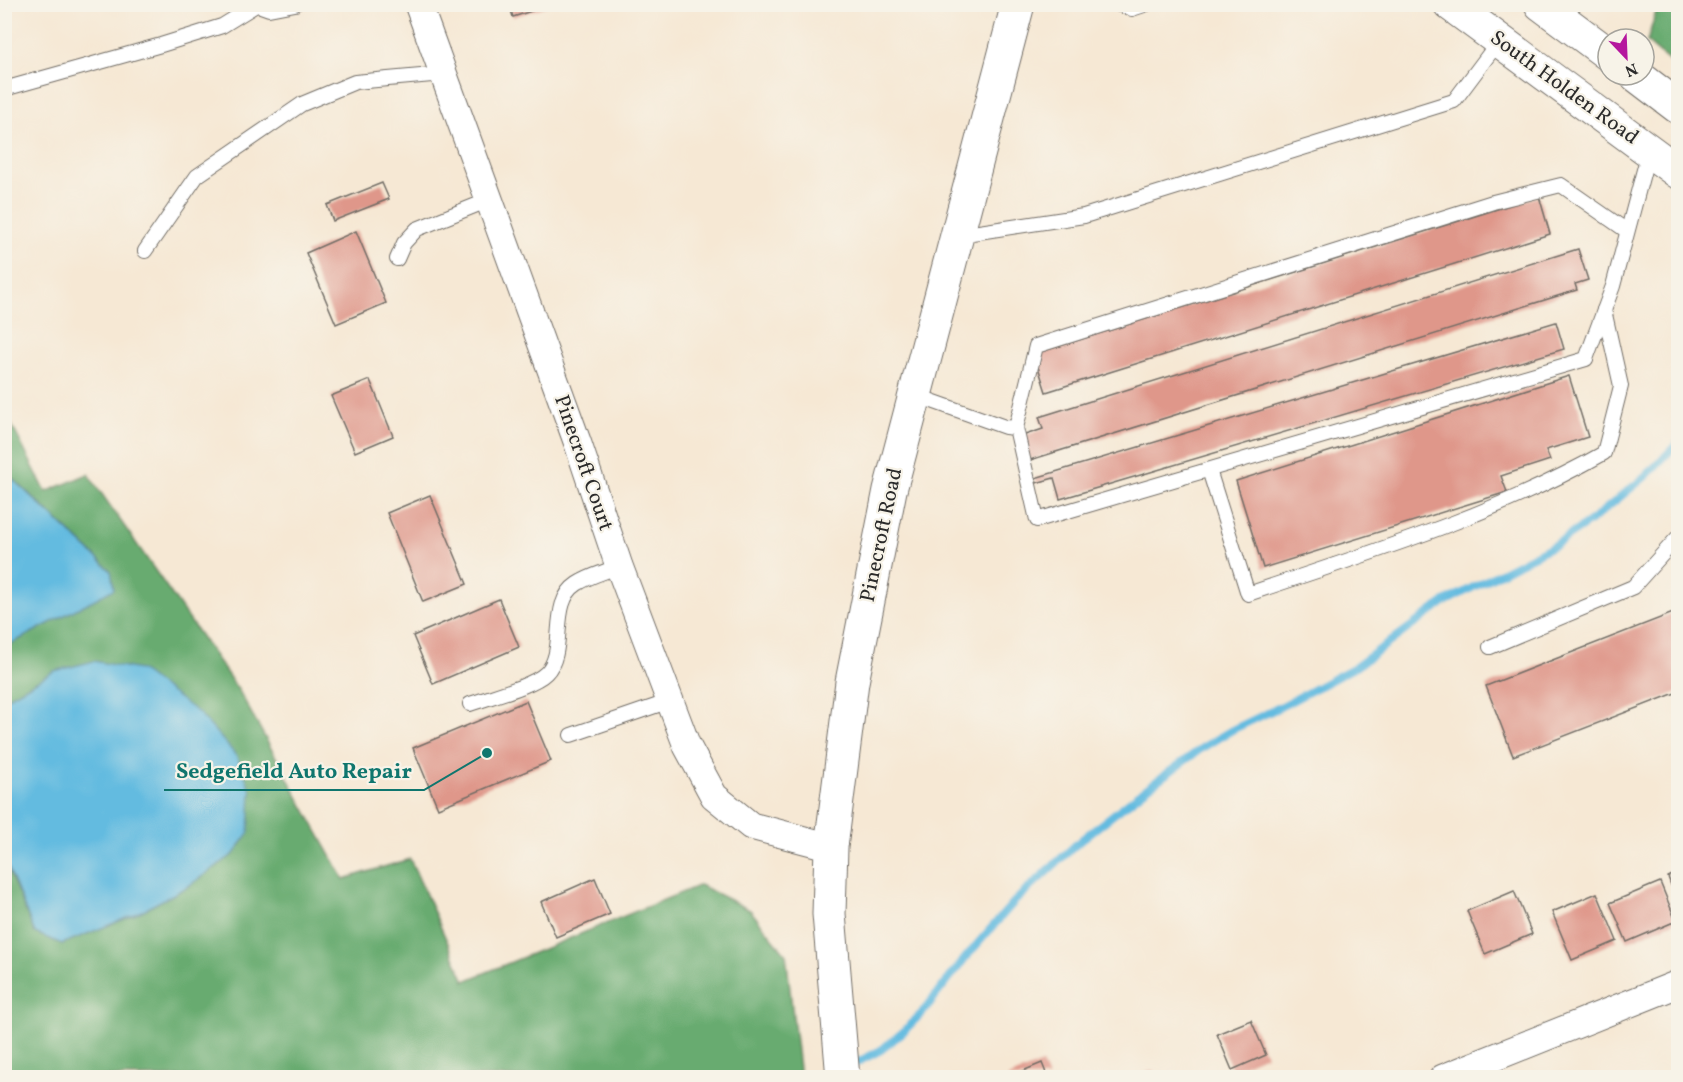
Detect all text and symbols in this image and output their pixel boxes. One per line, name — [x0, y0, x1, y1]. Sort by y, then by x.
street label: South Holden Road — [1484, 24, 1644, 152]
north arrow — [1596, 27, 1656, 87]
text: N — [1621, 57, 1641, 82]
street label: Pinecroft Court — [546, 391, 620, 535]
street label: Pinecroft Road — [854, 465, 910, 605]
callout: Sedgefield Auto Repair — [164, 750, 424, 790]
text: Sedgefield Auto Repair — [176, 757, 413, 788]

